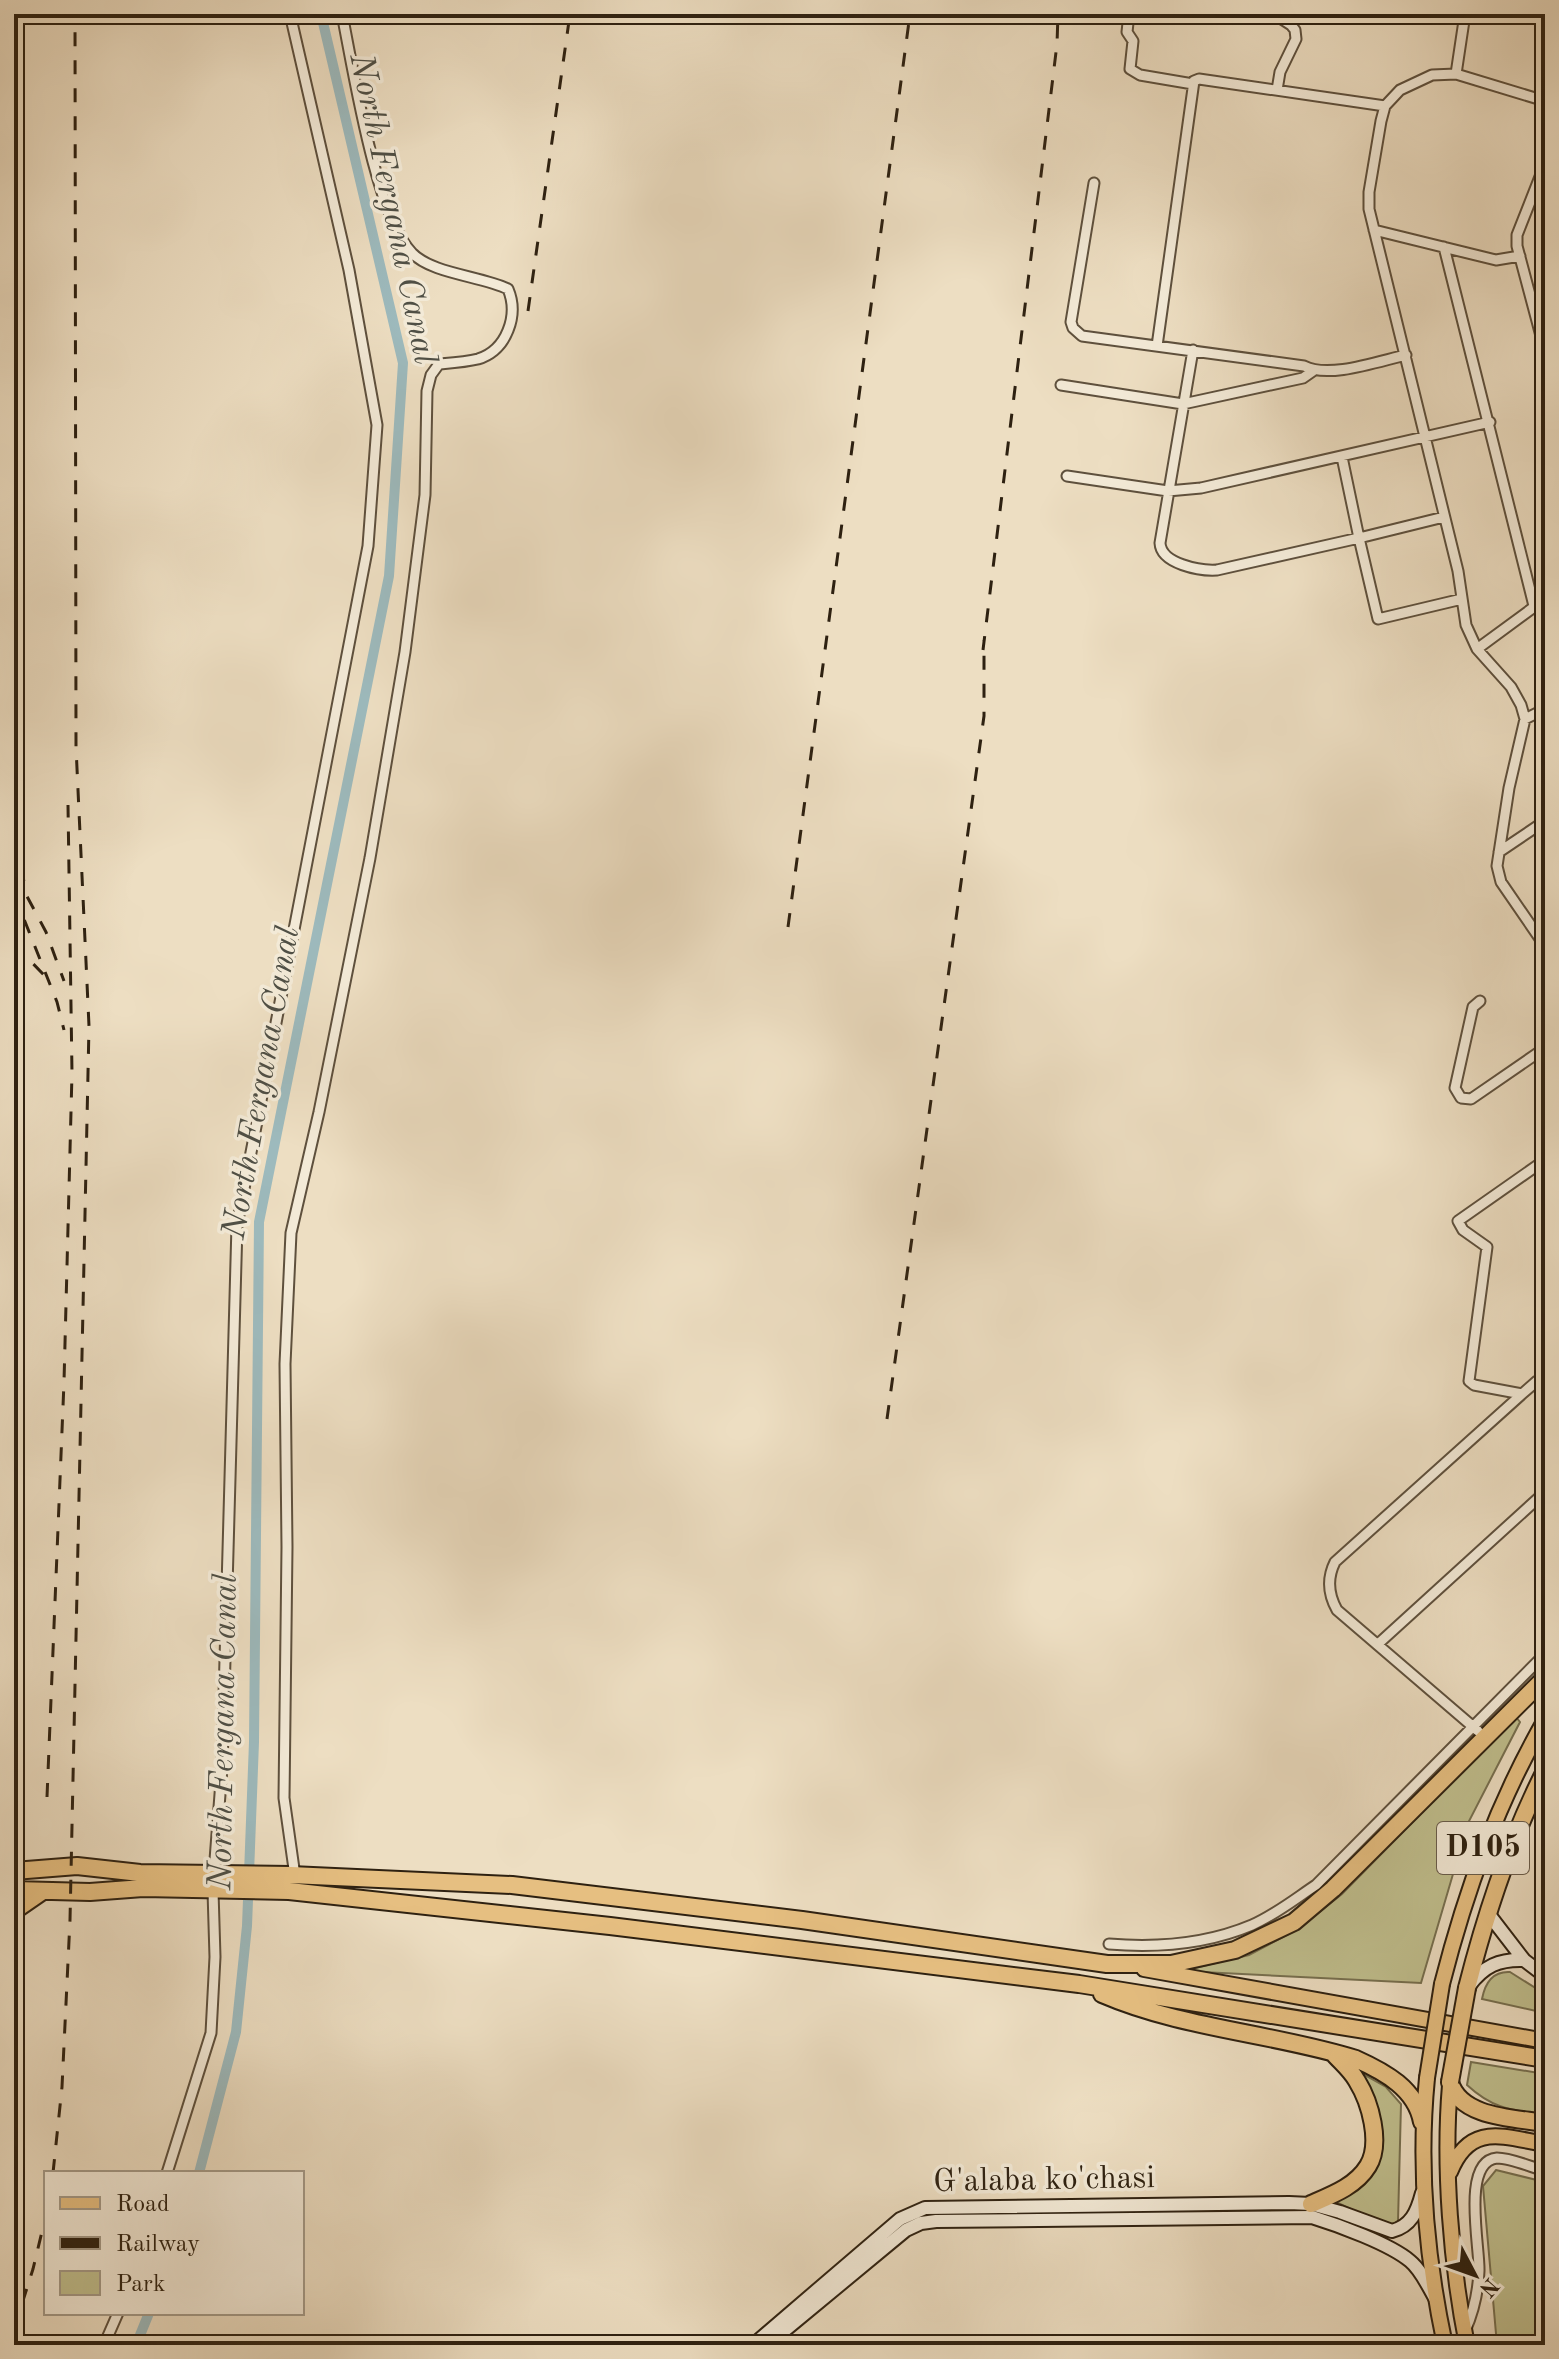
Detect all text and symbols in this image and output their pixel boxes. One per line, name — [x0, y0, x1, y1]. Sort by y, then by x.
water label: North Fergana Canal — [342, 49, 442, 368]
water label: North Fergana Canal — [218, 924, 306, 1243]
water label: North Fergana Canal — [204, 1573, 244, 1892]
road number: D105 — [1437, 1822, 1529, 1874]
street label: G'alaba ko'chasi — [933, 2163, 1155, 2199]
legend — [44, 2171, 304, 2315]
text: Road — [116, 2193, 169, 2217]
text: Railway — [116, 2233, 200, 2257]
north arrow — [1435, 2235, 1515, 2315]
text: Park — [116, 2273, 165, 2297]
text: N — [1475, 2273, 1502, 2301]

